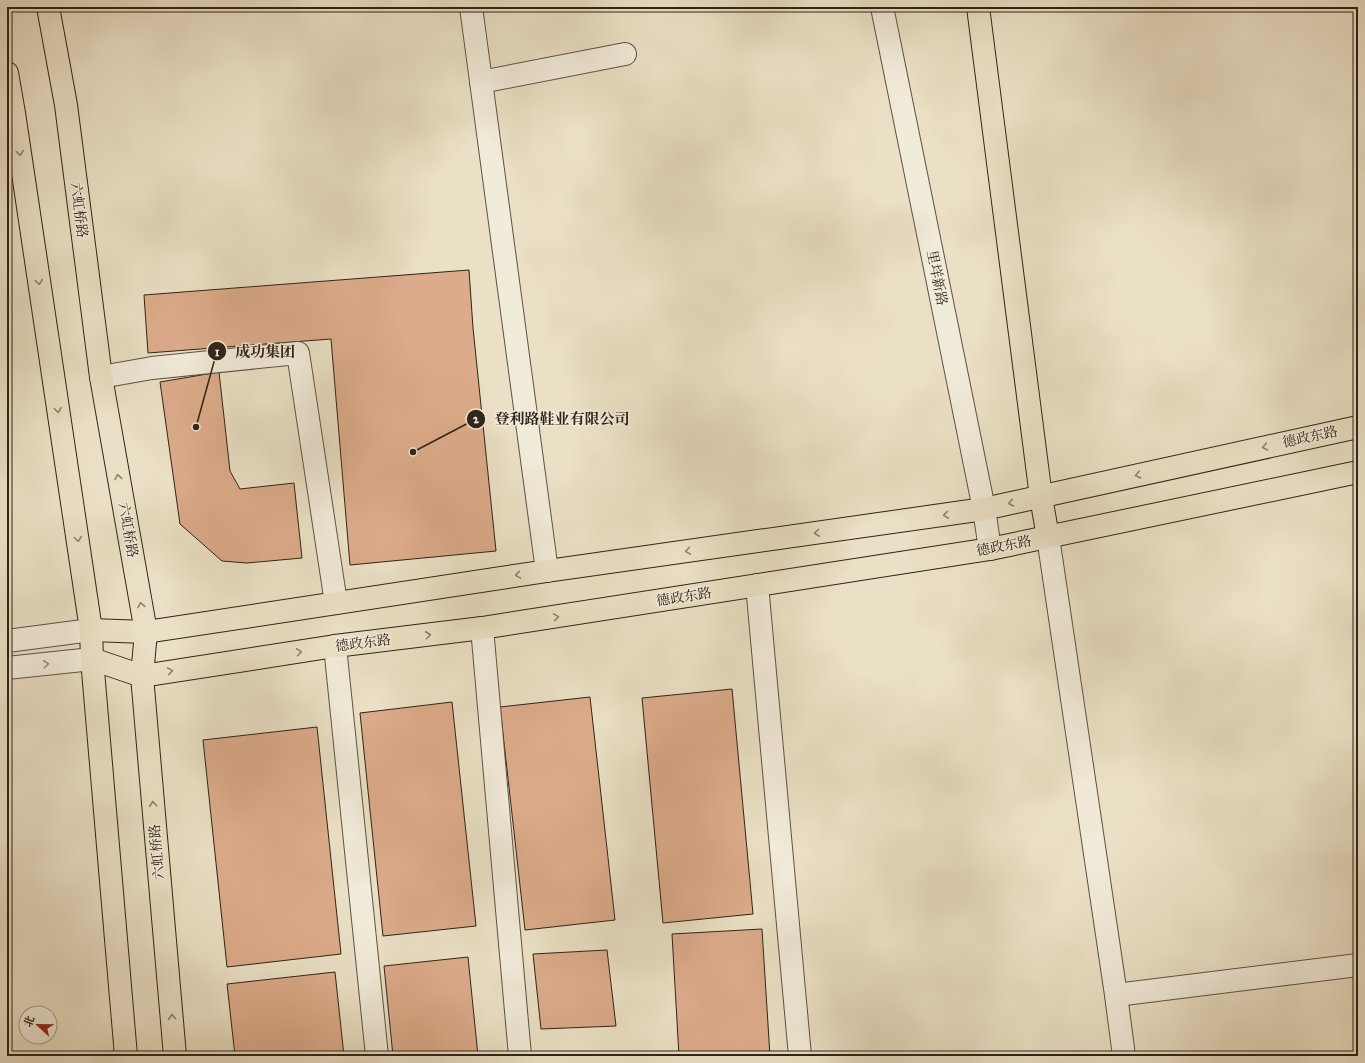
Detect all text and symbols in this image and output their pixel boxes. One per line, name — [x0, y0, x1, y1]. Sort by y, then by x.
one-way arrow — [15, 150, 24, 156]
street label: 六虹桥路 — [67, 181, 91, 239]
street label: 里垟新路 — [923, 249, 951, 307]
one-way arrow — [34, 278, 43, 285]
callout: 成功集团 — [207, 338, 303, 365]
text: 成功集团 — [235, 343, 295, 361]
text: 1 — [215, 345, 220, 359]
callout: 登利路鞋业有限公司 — [466, 406, 637, 433]
one-way arrow — [53, 407, 62, 413]
text: 登利路鞋业有限公司 — [494, 410, 630, 428]
text: 2 — [473, 412, 480, 426]
street label: 德政东路 — [1281, 423, 1339, 451]
one-way arrow — [1262, 443, 1268, 451]
one-way arrow — [1135, 471, 1141, 479]
one-way arrow — [115, 474, 123, 480]
one-way arrow — [1008, 499, 1015, 507]
street label: 六虹桥路 — [115, 501, 141, 559]
one-way arrow — [942, 510, 949, 519]
one-way arrow — [814, 528, 820, 537]
street label: 德政东路 — [975, 532, 1033, 560]
one-way arrow — [73, 536, 81, 542]
one-way arrow — [685, 546, 691, 555]
one-way arrow — [515, 570, 521, 579]
street label: 德政东路 — [655, 584, 713, 610]
one-way arrow — [137, 602, 146, 608]
one-way arrow — [553, 613, 559, 622]
street label: 德政东路 — [334, 631, 392, 655]
one-way arrow — [425, 631, 431, 640]
one-way arrow — [296, 648, 302, 657]
one-way arrow — [43, 660, 49, 669]
one-way arrow — [167, 667, 173, 676]
one-way arrow — [149, 801, 158, 807]
street label: 六虹桥路 — [146, 823, 168, 881]
north arrow — [18, 1005, 58, 1045]
text: 北 — [21, 1014, 37, 1029]
one-way arrow — [168, 1014, 177, 1020]

